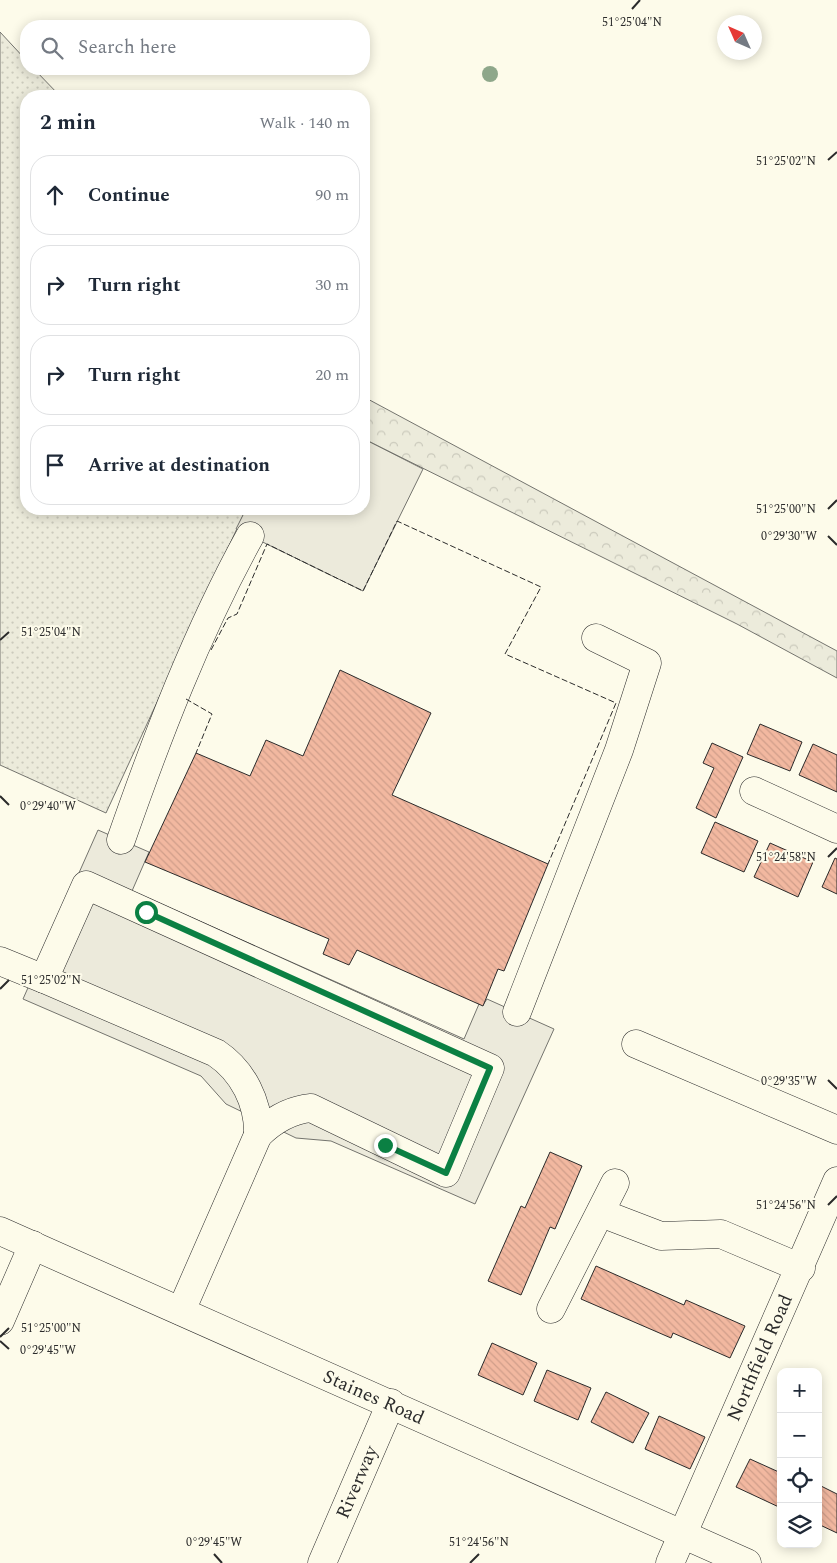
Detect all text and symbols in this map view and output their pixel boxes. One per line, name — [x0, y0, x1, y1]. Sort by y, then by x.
text: 51°25'04"N — [602, 13, 662, 32]
north arrow — [717, 15, 762, 60]
search box — [20, 20, 370, 75]
text: Search here — [78, 33, 177, 62]
icon: search — [38, 34, 66, 62]
text: 2 min — [40, 107, 96, 139]
text: Walk · 140 m — [259, 111, 350, 135]
text: 51°25'02"N — [756, 152, 816, 171]
icon: ahead — [41, 181, 69, 209]
text: Continue — [88, 181, 170, 210]
text: 90 m — [315, 183, 349, 207]
icon: right — [41, 271, 69, 299]
text: Turn right — [88, 271, 181, 300]
text: 30 m — [315, 273, 349, 297]
icon: right — [41, 361, 69, 389]
text: Turn right — [88, 361, 181, 390]
text: 20 m — [315, 363, 349, 387]
icon: arrive — [41, 451, 69, 479]
text: Arrive at destination — [88, 451, 270, 480]
text: 51°25'00"N — [756, 500, 816, 519]
text: 0°29'30"W — [761, 527, 817, 546]
text: 51°25'04"N — [21, 623, 81, 642]
text: 0°29'40"W — [20, 797, 76, 816]
text: 51°24'58"N — [756, 848, 816, 867]
route start — [135, 901, 158, 924]
text: 51°25'02"N — [21, 971, 81, 990]
text: 0°29'35"W — [761, 1072, 817, 1091]
route end — [374, 1134, 397, 1157]
text: 51°24'56"N — [756, 1196, 816, 1215]
street label: Northfield Road — [719, 1290, 800, 1426]
text: 51°25'00"N — [21, 1319, 81, 1338]
text: 0°29'45"W — [20, 1341, 76, 1360]
street label: Staines Road — [318, 1362, 429, 1432]
map controls — [777, 1368, 822, 1548]
button: + — [777, 1368, 822, 1413]
button: − — [777, 1413, 822, 1458]
street label: Riverway — [328, 1440, 386, 1523]
button: locate — [777, 1458, 822, 1503]
button: layers — [777, 1503, 822, 1548]
text: 0°29'45"W — [186, 1533, 242, 1552]
text: 51°24'56"N — [449, 1533, 509, 1552]

